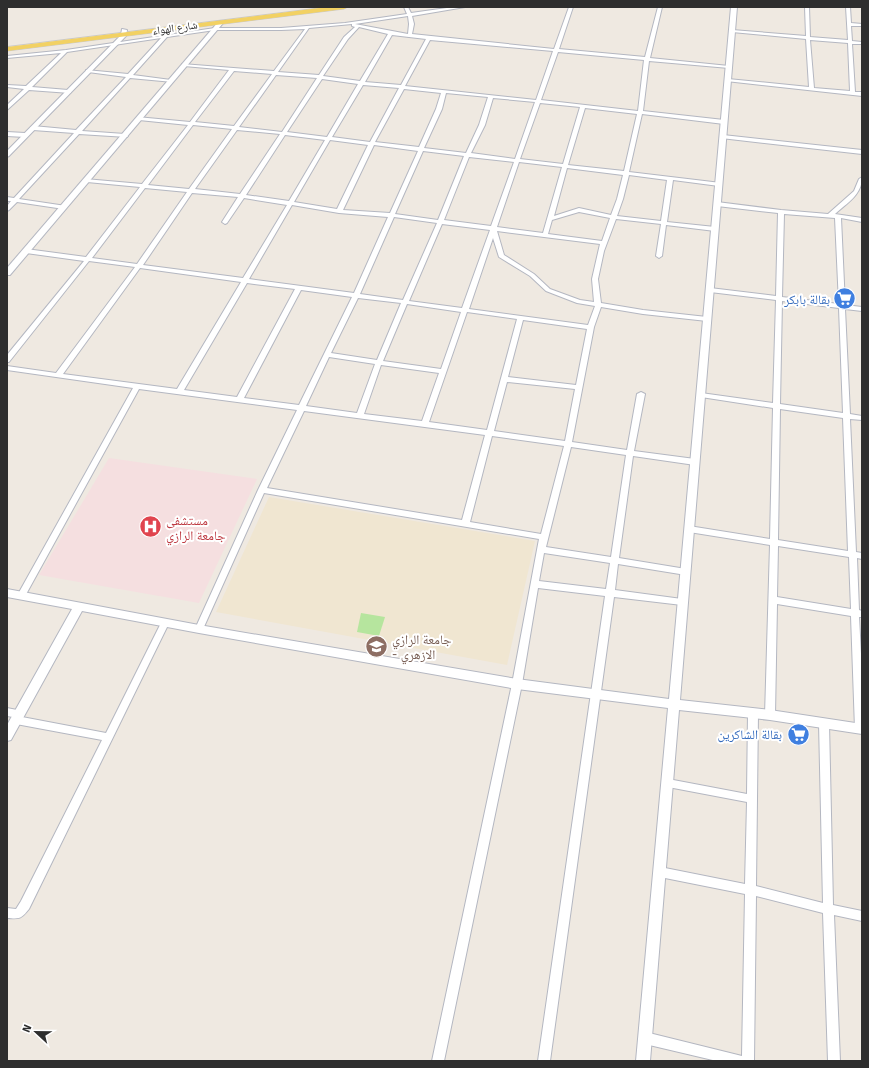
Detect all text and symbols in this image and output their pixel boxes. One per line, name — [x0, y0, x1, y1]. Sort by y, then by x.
street label: شارع الهواء — [152, 18, 198, 38]
supermarket icon: بقالة بابكر — [832, 286, 858, 312]
place label: بقالة بابكر — [783, 292, 830, 308]
place label: مستشفى جامعة الرازي — [166, 513, 225, 546]
hospital icon: مستشفى جامعة الرازي — [138, 514, 164, 540]
place label: جامعة الرازي - الازهري — [392, 632, 451, 665]
school or university icon: جامعة الرازي - الازهري — [363, 633, 389, 659]
supermarket icon: بقالة الشاكرين — [785, 721, 811, 747]
place label: بقالة الشاكرين — [718, 727, 782, 743]
north arrow — [16, 1012, 56, 1052]
text: N — [20, 1023, 35, 1034]

